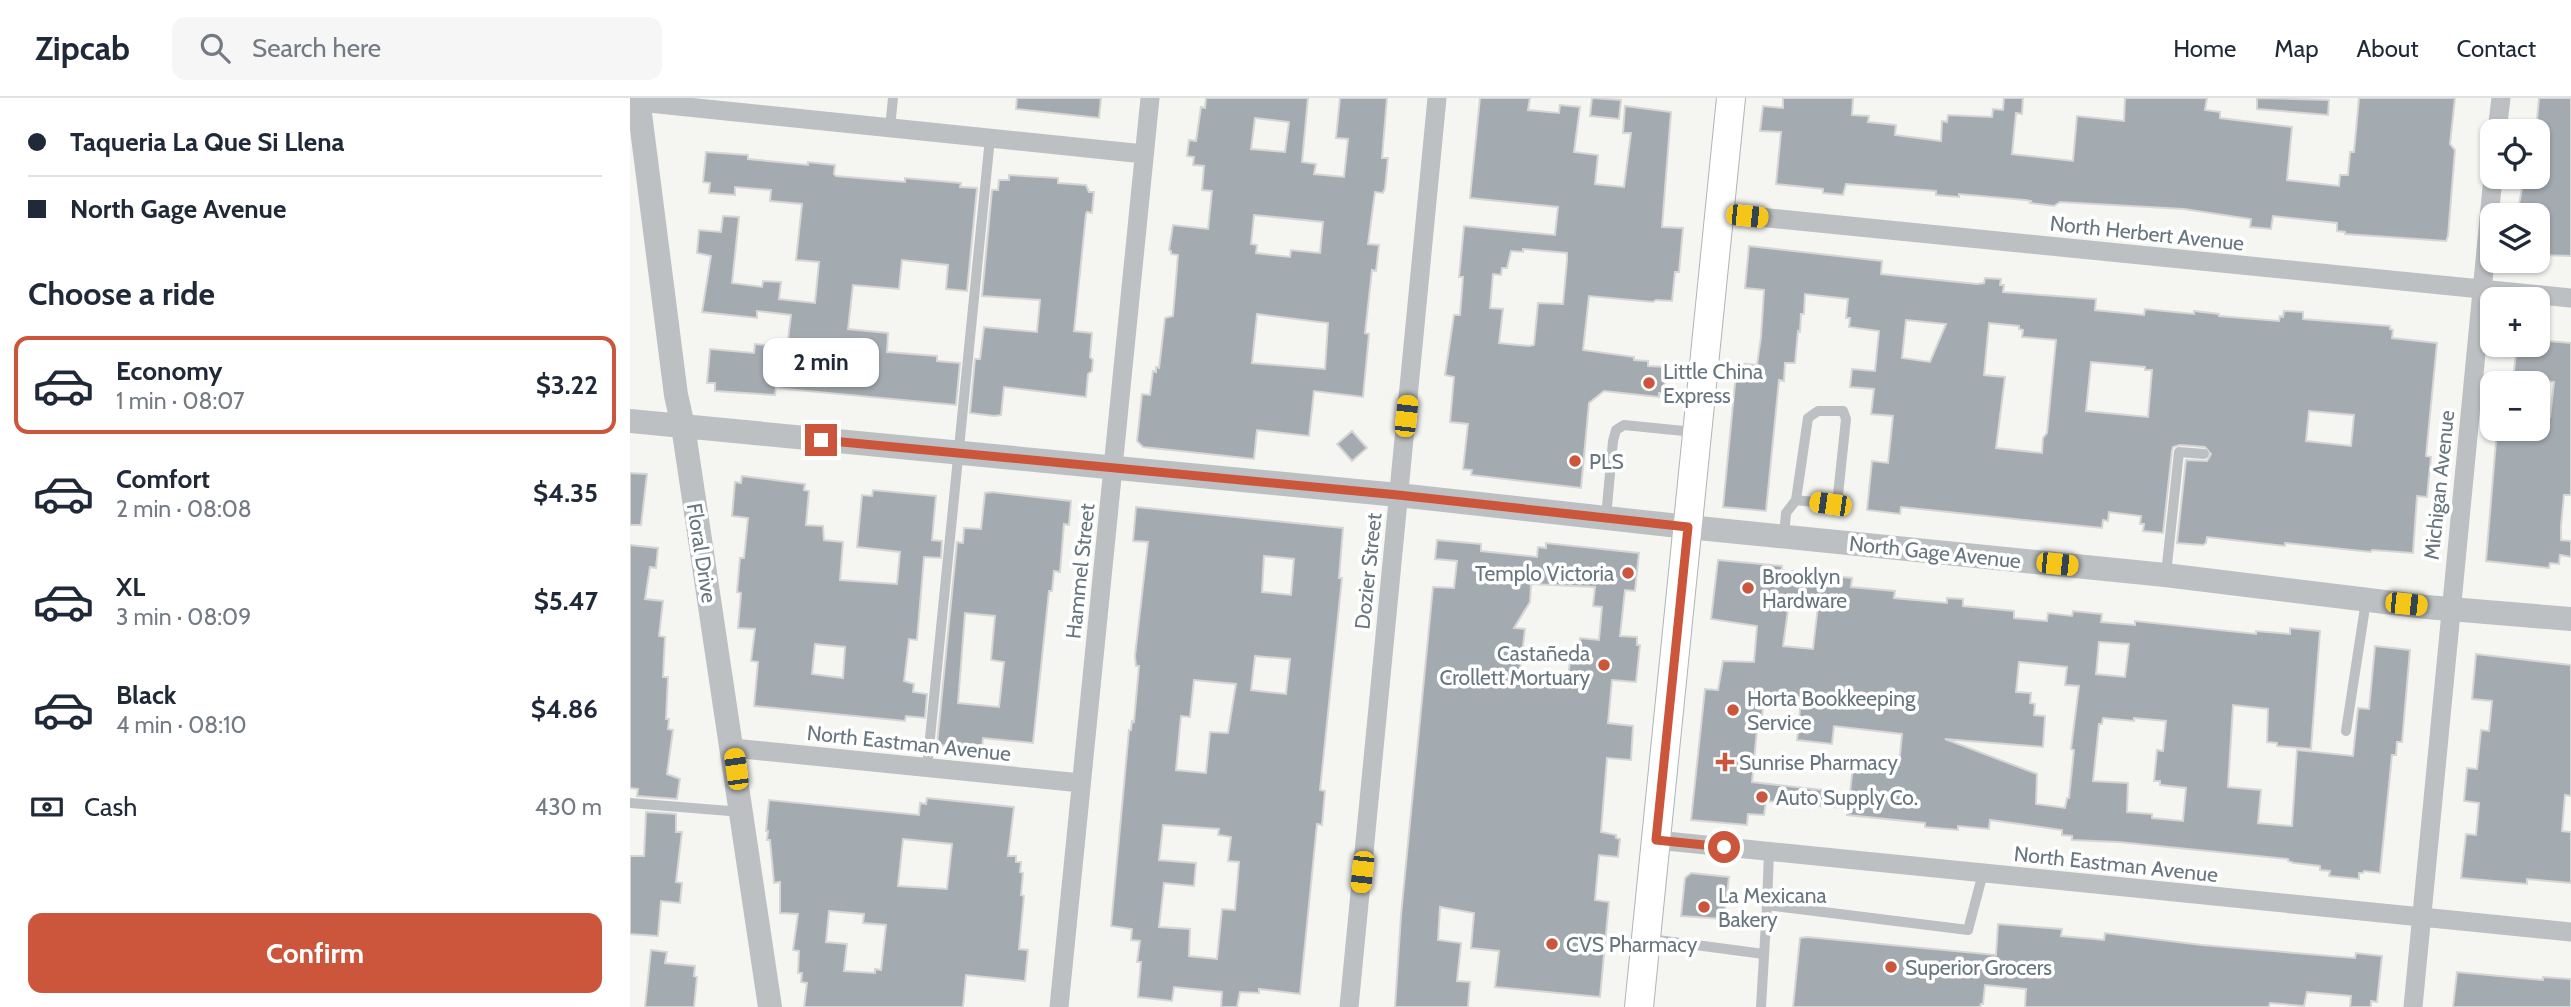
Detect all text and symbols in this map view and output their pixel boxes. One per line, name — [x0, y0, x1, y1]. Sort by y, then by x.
search box — [172, 17, 662, 80]
text: Zipcab — [35, 28, 130, 68]
icon: search — [196, 29, 234, 67]
text: Search here — [252, 32, 381, 64]
text: Home — [2173, 34, 2236, 63]
text: Map — [2274, 34, 2319, 63]
text: About — [2357, 34, 2419, 63]
text: Contact — [2457, 34, 2536, 63]
map controls — [2480, 119, 2550, 441]
button: locate — [2480, 119, 2550, 189]
text: Taqueria La Que Si Llena — [70, 126, 345, 158]
text: North Gage Avenue — [70, 193, 286, 225]
car — [1726, 203, 1769, 229]
button: layers — [2480, 203, 2550, 273]
street label: North Herbert Avenue — [2049, 210, 2246, 256]
text: Choose a ride — [28, 274, 215, 313]
button: + — [2480, 287, 2550, 357]
callout: 2 min — [763, 338, 879, 388]
text: 2 min — [793, 348, 849, 376]
icon: car — [32, 354, 95, 417]
text: Economy — [116, 355, 222, 387]
place label: Little China Express — [1663, 359, 1763, 408]
text: $3.22 — [536, 369, 598, 401]
button: − — [2480, 371, 2550, 441]
marker: Little China Express — [1641, 375, 1657, 391]
text: 1 min · 08:07 — [116, 387, 245, 415]
car — [1394, 394, 1419, 438]
street label: Michigan Avenue — [2419, 409, 2459, 561]
route end — [805, 424, 837, 456]
place label: PLS — [1589, 449, 1624, 474]
marker: PLS — [1567, 453, 1583, 469]
icon: car — [32, 462, 95, 525]
text: Comfort — [116, 463, 210, 495]
text: $4.35 — [533, 477, 598, 509]
car — [1808, 491, 1853, 517]
text: 2 min · 08:08 — [116, 495, 252, 523]
street label: Floral Drive — [682, 501, 722, 605]
street label: Hammel Street — [1060, 502, 1100, 640]
street label: Dozier Street — [1349, 512, 1387, 630]
street label: North Gage Avenue — [1848, 531, 2022, 573]
car — [2036, 551, 2079, 577]
place label: Templo Victoria — [1475, 561, 1614, 586]
place label: Brooklyn Hardware — [1762, 564, 1847, 613]
marker: Templo Victoria — [1620, 565, 1636, 581]
icon: car — [32, 570, 95, 633]
text: XL — [116, 571, 145, 603]
marker: Brooklyn Hardware — [1740, 580, 1756, 596]
text: $5.47 — [534, 585, 598, 617]
car — [2385, 591, 2428, 617]
text: 3 min · 08:09 — [116, 603, 251, 631]
place label: Castañeda Crollett Mortuary — [1439, 641, 1590, 690]
marker: Castañeda Crollett Mortuary — [1596, 657, 1612, 673]
icon: car — [32, 678, 95, 741]
text: Black — [116, 679, 176, 711]
place label: Horta Bookkeeping Service — [1747, 686, 1916, 735]
text: $4.86 — [531, 693, 598, 725]
marker: Horta Bookkeeping Service — [1725, 702, 1741, 718]
text: 4 min · 08:10 — [116, 711, 247, 739]
street label: North Eastman Avenue — [806, 720, 1012, 766]
car — [723, 747, 750, 791]
place label: Sunrise Pharmacy — [1739, 750, 1898, 775]
marker: Sunrise Pharmacy — [1717, 754, 1733, 770]
place label: Auto Supply Co. — [1776, 785, 1918, 810]
icon: cash — [28, 788, 66, 826]
marker: Auto Supply Co. — [1754, 789, 1770, 805]
text: Cash — [84, 791, 137, 823]
text: 430 m — [535, 793, 602, 821]
route start — [1708, 831, 1740, 863]
street label: North Eastman Avenue — [2013, 841, 2219, 887]
car — [1350, 850, 1375, 894]
place label: La Mexicana Bakery — [1718, 883, 1827, 932]
marker: La Mexicana Bakery — [1696, 899, 1712, 915]
button: Confirm — [28, 913, 602, 993]
place label: CVS Pharmacy — [1566, 932, 1698, 957]
marker: CVS Pharmacy — [1544, 936, 1560, 952]
place label: Superior Grocers — [1905, 955, 2052, 980]
marker: Superior Grocers — [1883, 959, 1899, 975]

